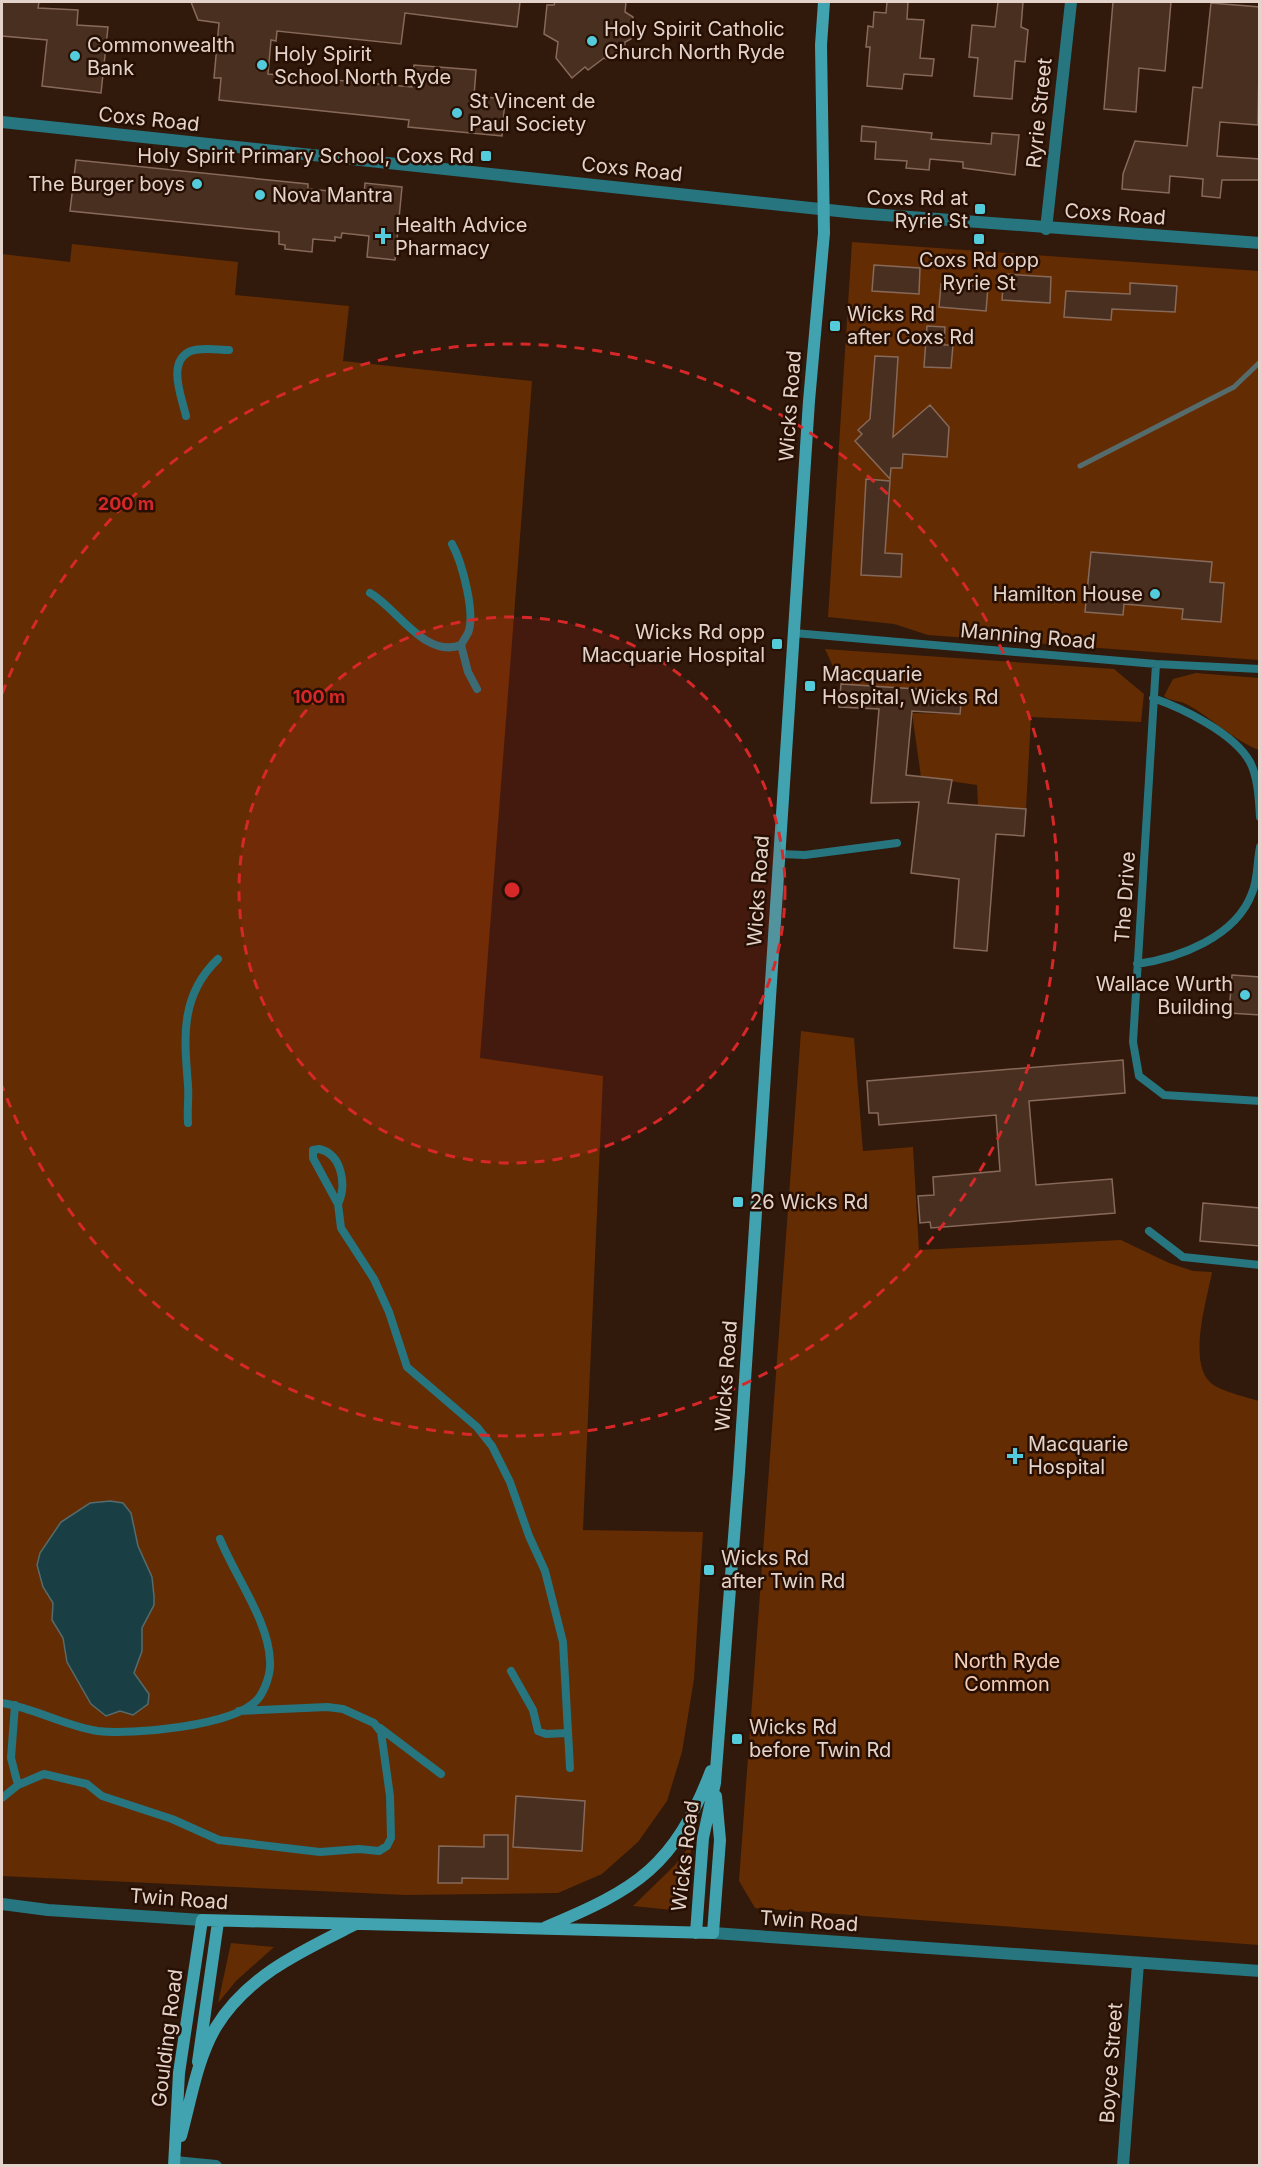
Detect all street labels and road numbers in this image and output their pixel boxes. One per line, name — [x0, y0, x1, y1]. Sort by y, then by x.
street label: Ryrie Street — [1021, 56, 1057, 169]
street label: Coxs Road — [97, 102, 201, 136]
street label: Coxs Road — [580, 152, 684, 186]
street label: Coxs Road — [1064, 198, 1166, 230]
street label: Wicks Road — [774, 350, 806, 462]
street label: Manning Road — [959, 618, 1097, 654]
street label: Wicks Road — [742, 835, 774, 947]
street label: The Drive — [1110, 850, 1140, 944]
street label: Wicks Road — [710, 1320, 742, 1432]
street label: Wicks Road — [666, 1799, 704, 1913]
street label: Twin Road — [129, 1884, 229, 1914]
street label: Twin Road — [759, 1906, 859, 1936]
street label: Goulding Road — [147, 1968, 187, 2108]
street label: Boyce Street — [1095, 2002, 1127, 2124]

